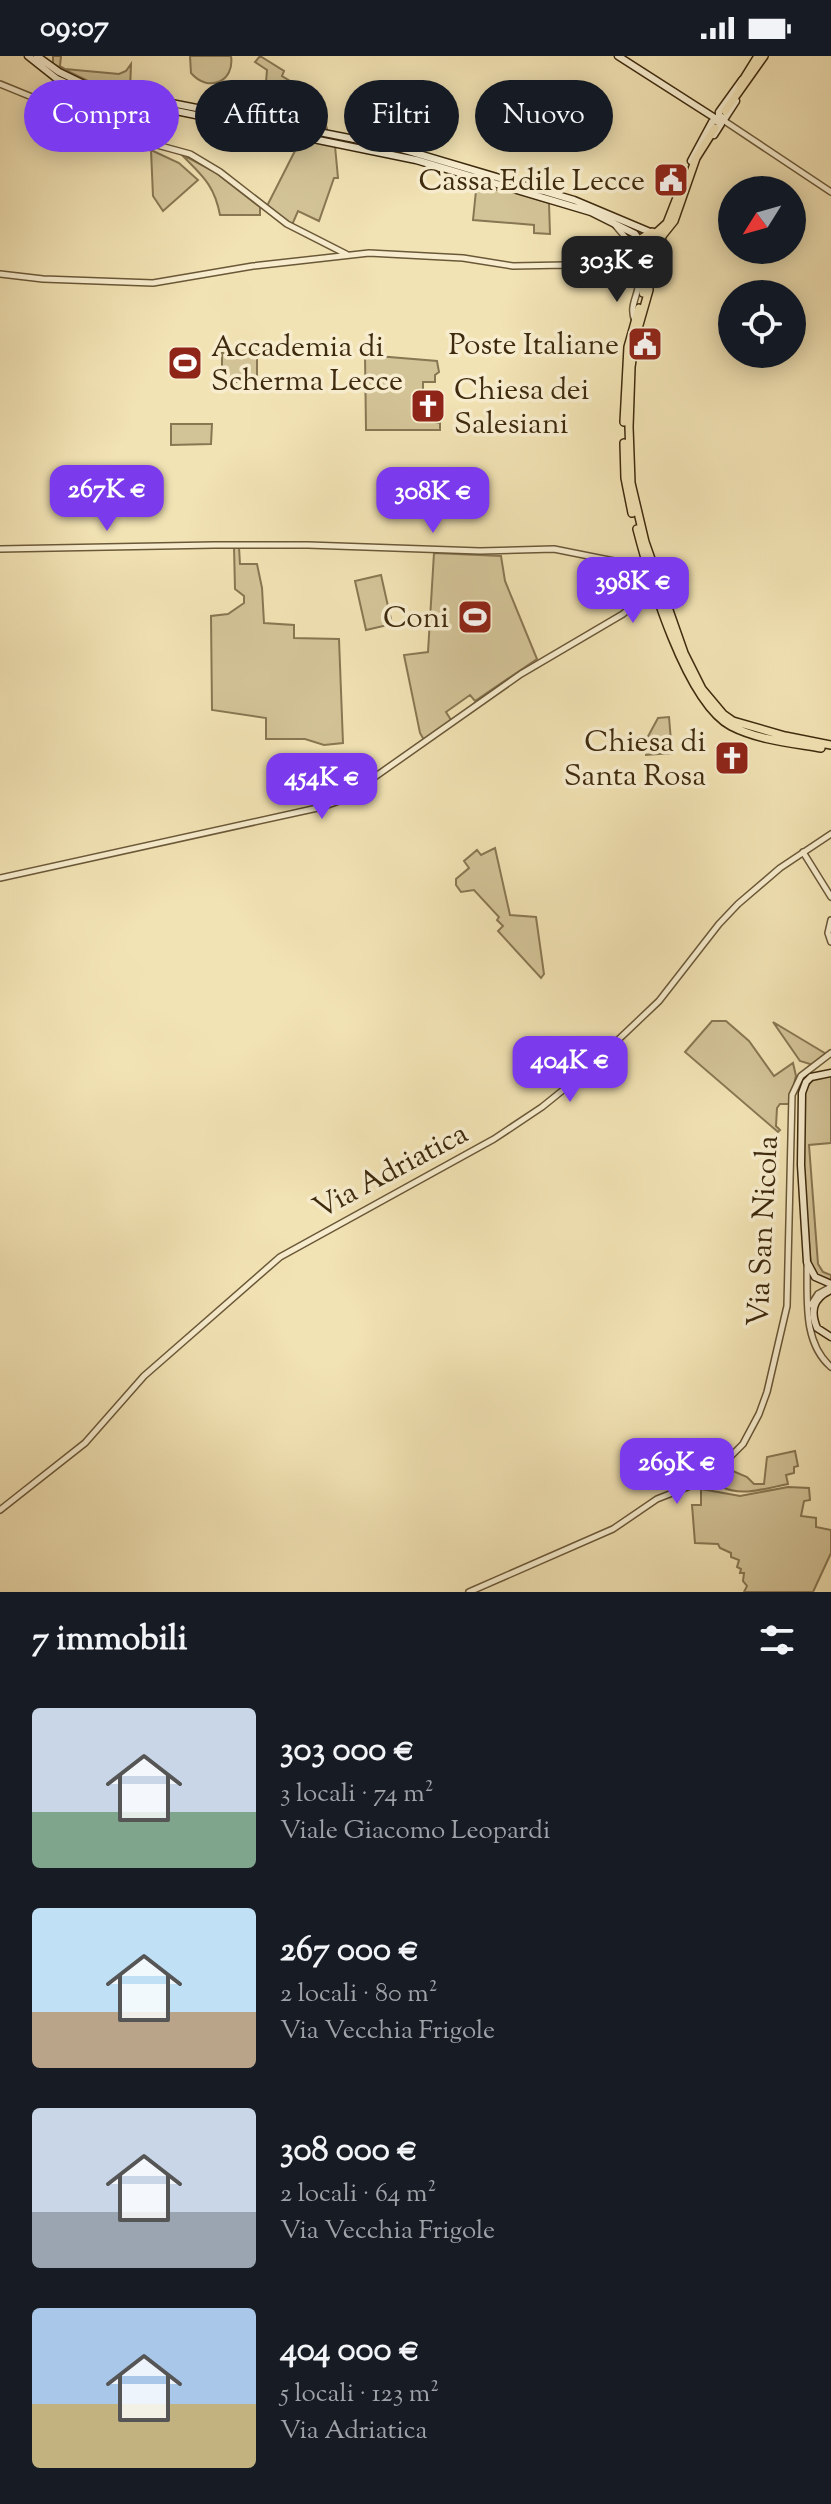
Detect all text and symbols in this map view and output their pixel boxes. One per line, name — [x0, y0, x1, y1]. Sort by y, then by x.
text: 09:07 — [40, 7, 109, 50]
chip: Compra — [24, 80, 179, 152]
chip: Affitta — [195, 80, 328, 152]
chip: Filtri — [344, 80, 459, 152]
chip: Nuovo — [475, 80, 613, 152]
place label: Cassa Edile Lecce — [418, 161, 645, 204]
public building icon: Cassa Edile Lecce — [652, 161, 690, 199]
north arrow — [718, 176, 806, 264]
map controls — [718, 176, 806, 368]
pin: 303K € — [552, 236, 682, 304]
text: 303K € — [580, 243, 654, 280]
button: locate — [718, 280, 806, 368]
place label: Poste Italiane — [448, 325, 619, 368]
public building icon: Poste Italiane — [626, 325, 664, 363]
place label: Accademia di Scherma Lecce — [211, 327, 403, 404]
sports icon: Accademia di Scherma Lecce — [166, 344, 204, 382]
place label: Chiesa dei Salesiani — [454, 370, 589, 447]
church icon: Chiesa dei Salesiani — [409, 387, 447, 425]
pin: 267K € — [42, 465, 172, 533]
pin: 308K € — [368, 467, 498, 535]
text: 267K € — [68, 472, 146, 509]
text: 308K € — [394, 474, 472, 511]
pin: 398K € — [568, 557, 698, 625]
text: 398K € — [595, 564, 671, 601]
place label: Coni — [383, 598, 449, 641]
sports icon: Coni — [456, 598, 494, 636]
place label: Chiesa di Santa Rosa — [564, 722, 706, 799]
church icon: Chiesa di Santa Rosa — [713, 739, 751, 777]
pin: 454K € — [257, 753, 387, 821]
text: 454K € — [284, 760, 360, 797]
pin: 404K € — [505, 1036, 635, 1104]
text: 404K € — [531, 1043, 609, 1080]
street label: Via Adriatica — [306, 1113, 476, 1231]
street label: Via San Nicola — [738, 1134, 791, 1328]
pin: 269K € — [612, 1438, 742, 1506]
text: 269K € — [638, 1445, 716, 1482]
text: 7 immobili — [32, 1616, 187, 1665]
icon: filters — [755, 1618, 799, 1662]
text: 303 000 € — [280, 1727, 414, 1776]
icon: home — [96, 1740, 192, 1836]
text: 3 locali · 74 m² — [280, 1776, 433, 1813]
text: Viale Giacomo Leopardi — [280, 1813, 550, 1850]
text: 267 000 € — [280, 1927, 419, 1976]
icon: home — [96, 1940, 192, 2036]
text: 2 locali · 80 m² — [280, 1976, 437, 2013]
text: Via Vecchia Frigole — [280, 2013, 495, 2050]
text: 308 000 € — [280, 2127, 418, 2176]
icon: home — [96, 2140, 192, 2236]
text: 2 locali · 64 m² — [280, 2176, 436, 2213]
text: Via Vecchia Frigole — [280, 2213, 495, 2250]
text: 404 000 € — [280, 2327, 420, 2376]
icon: home — [96, 2340, 192, 2436]
text: 5 locali · 123 m² — [280, 2376, 439, 2413]
text: Via Adriatica — [280, 2413, 427, 2450]

